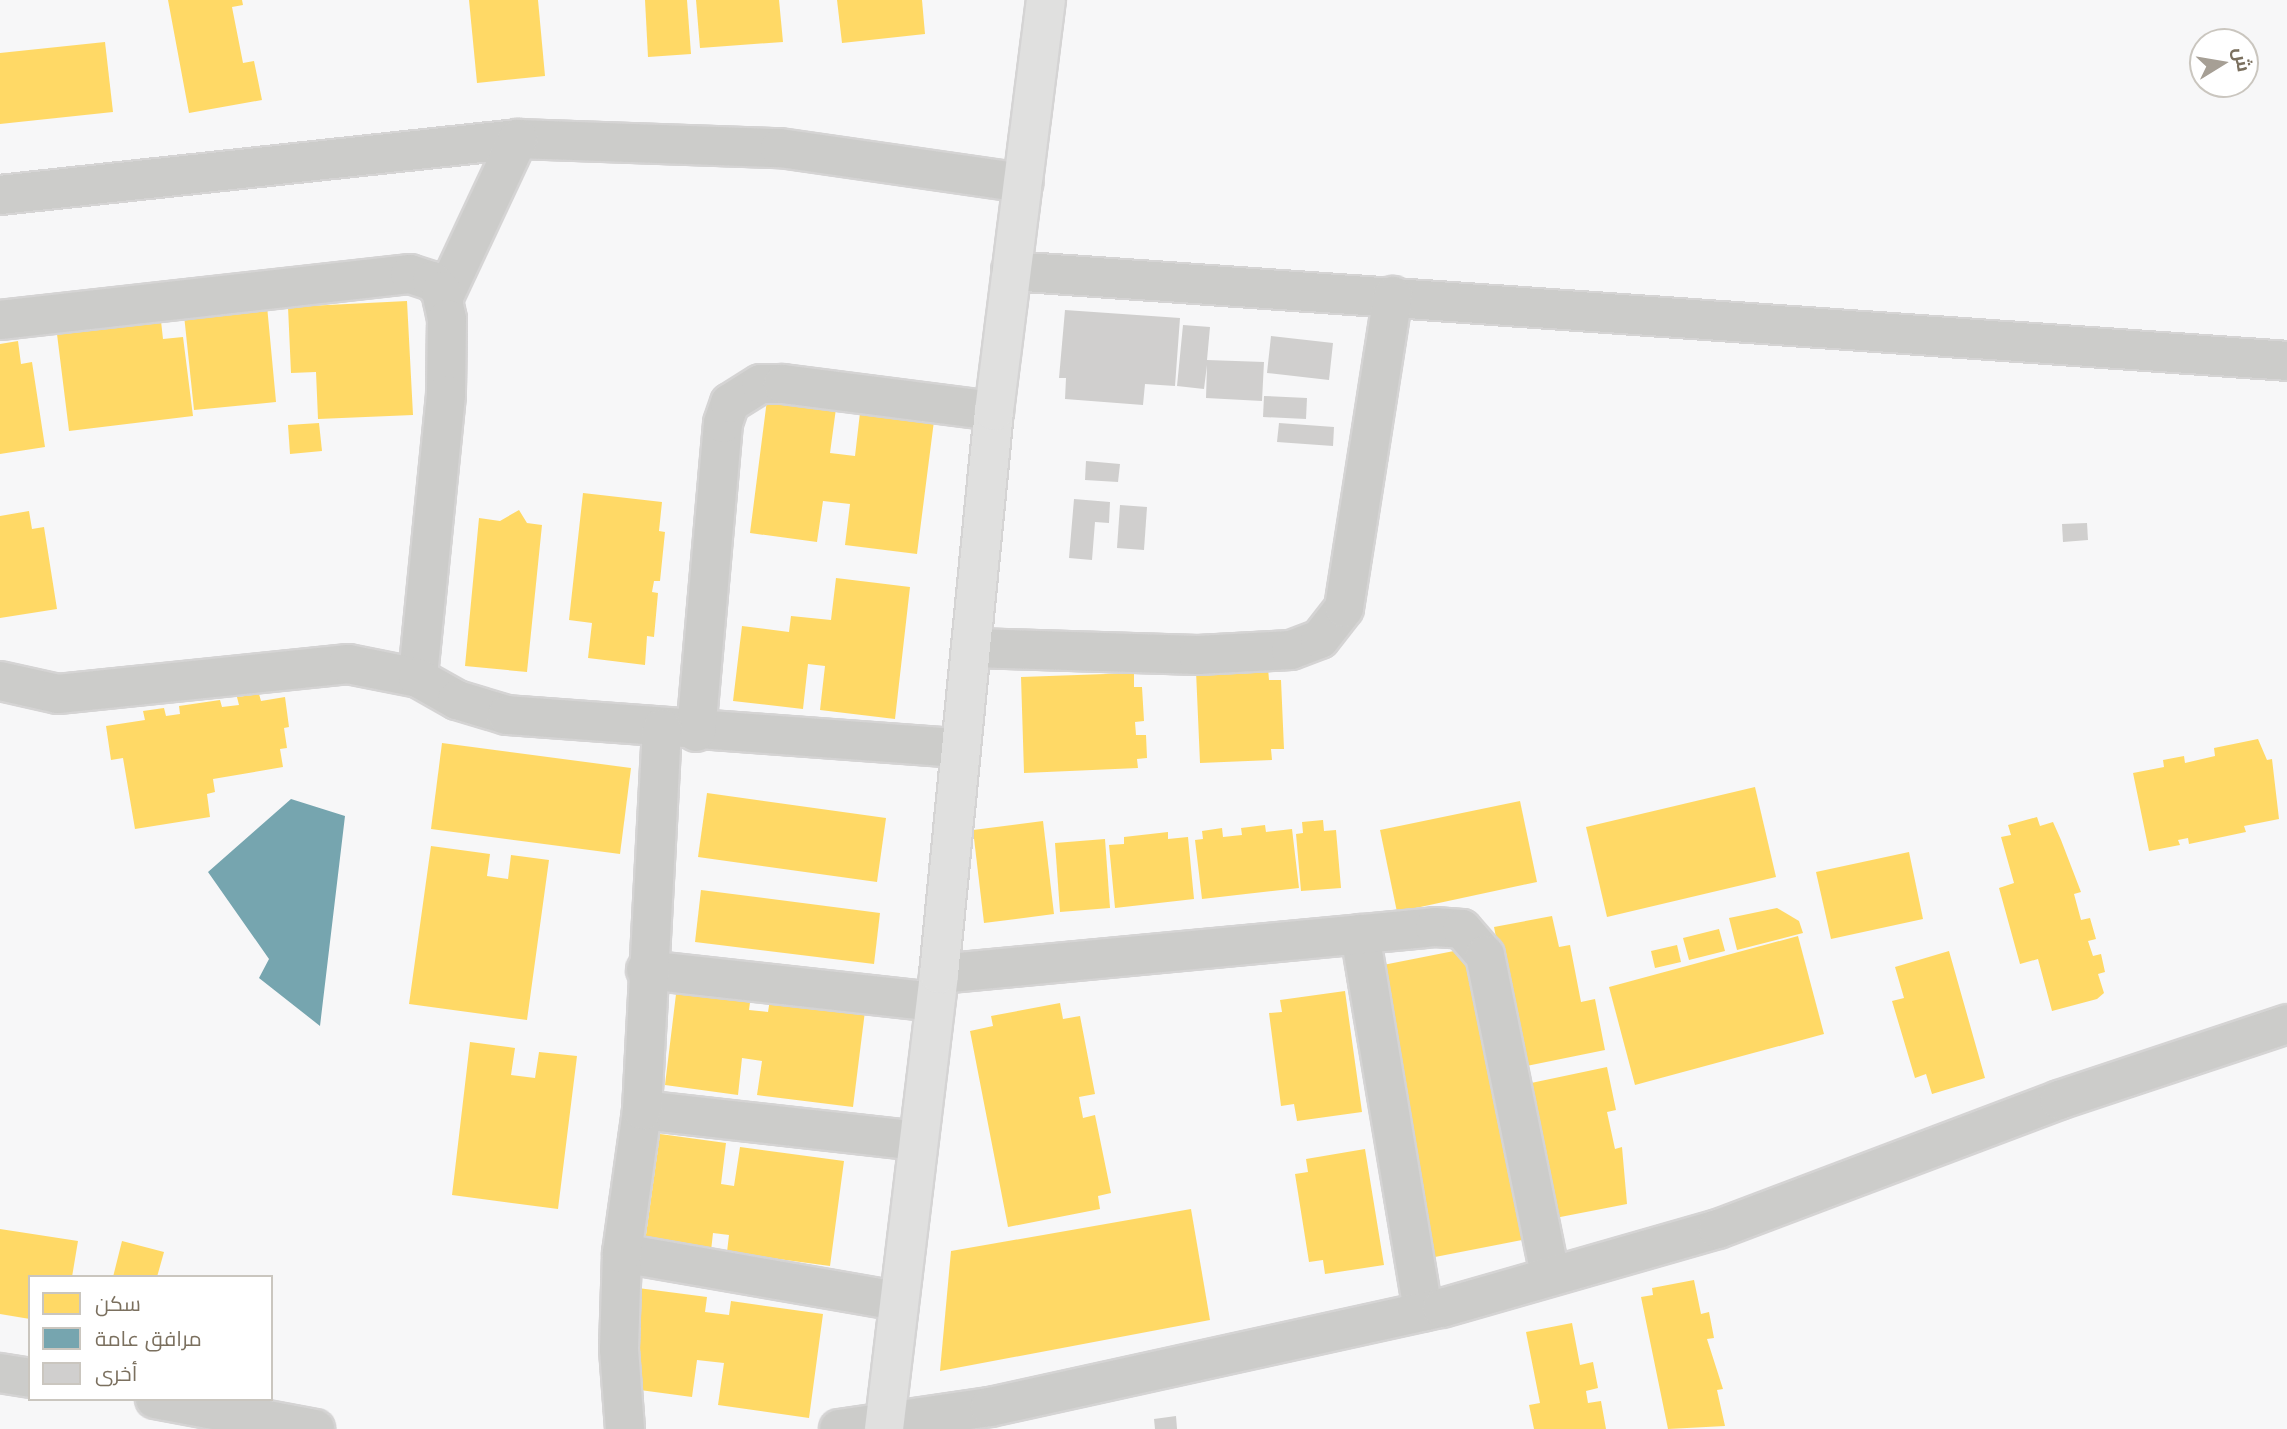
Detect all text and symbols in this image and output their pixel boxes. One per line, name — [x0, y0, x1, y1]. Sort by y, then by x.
north arrow — [2189, 28, 2259, 98]
text: ش — [2229, 45, 2257, 74]
legend — [28, 1275, 273, 1401]
text: سكن — [95, 1290, 141, 1316]
text: مرافق عامة — [95, 1325, 202, 1351]
text: أخرى — [95, 1360, 137, 1386]

